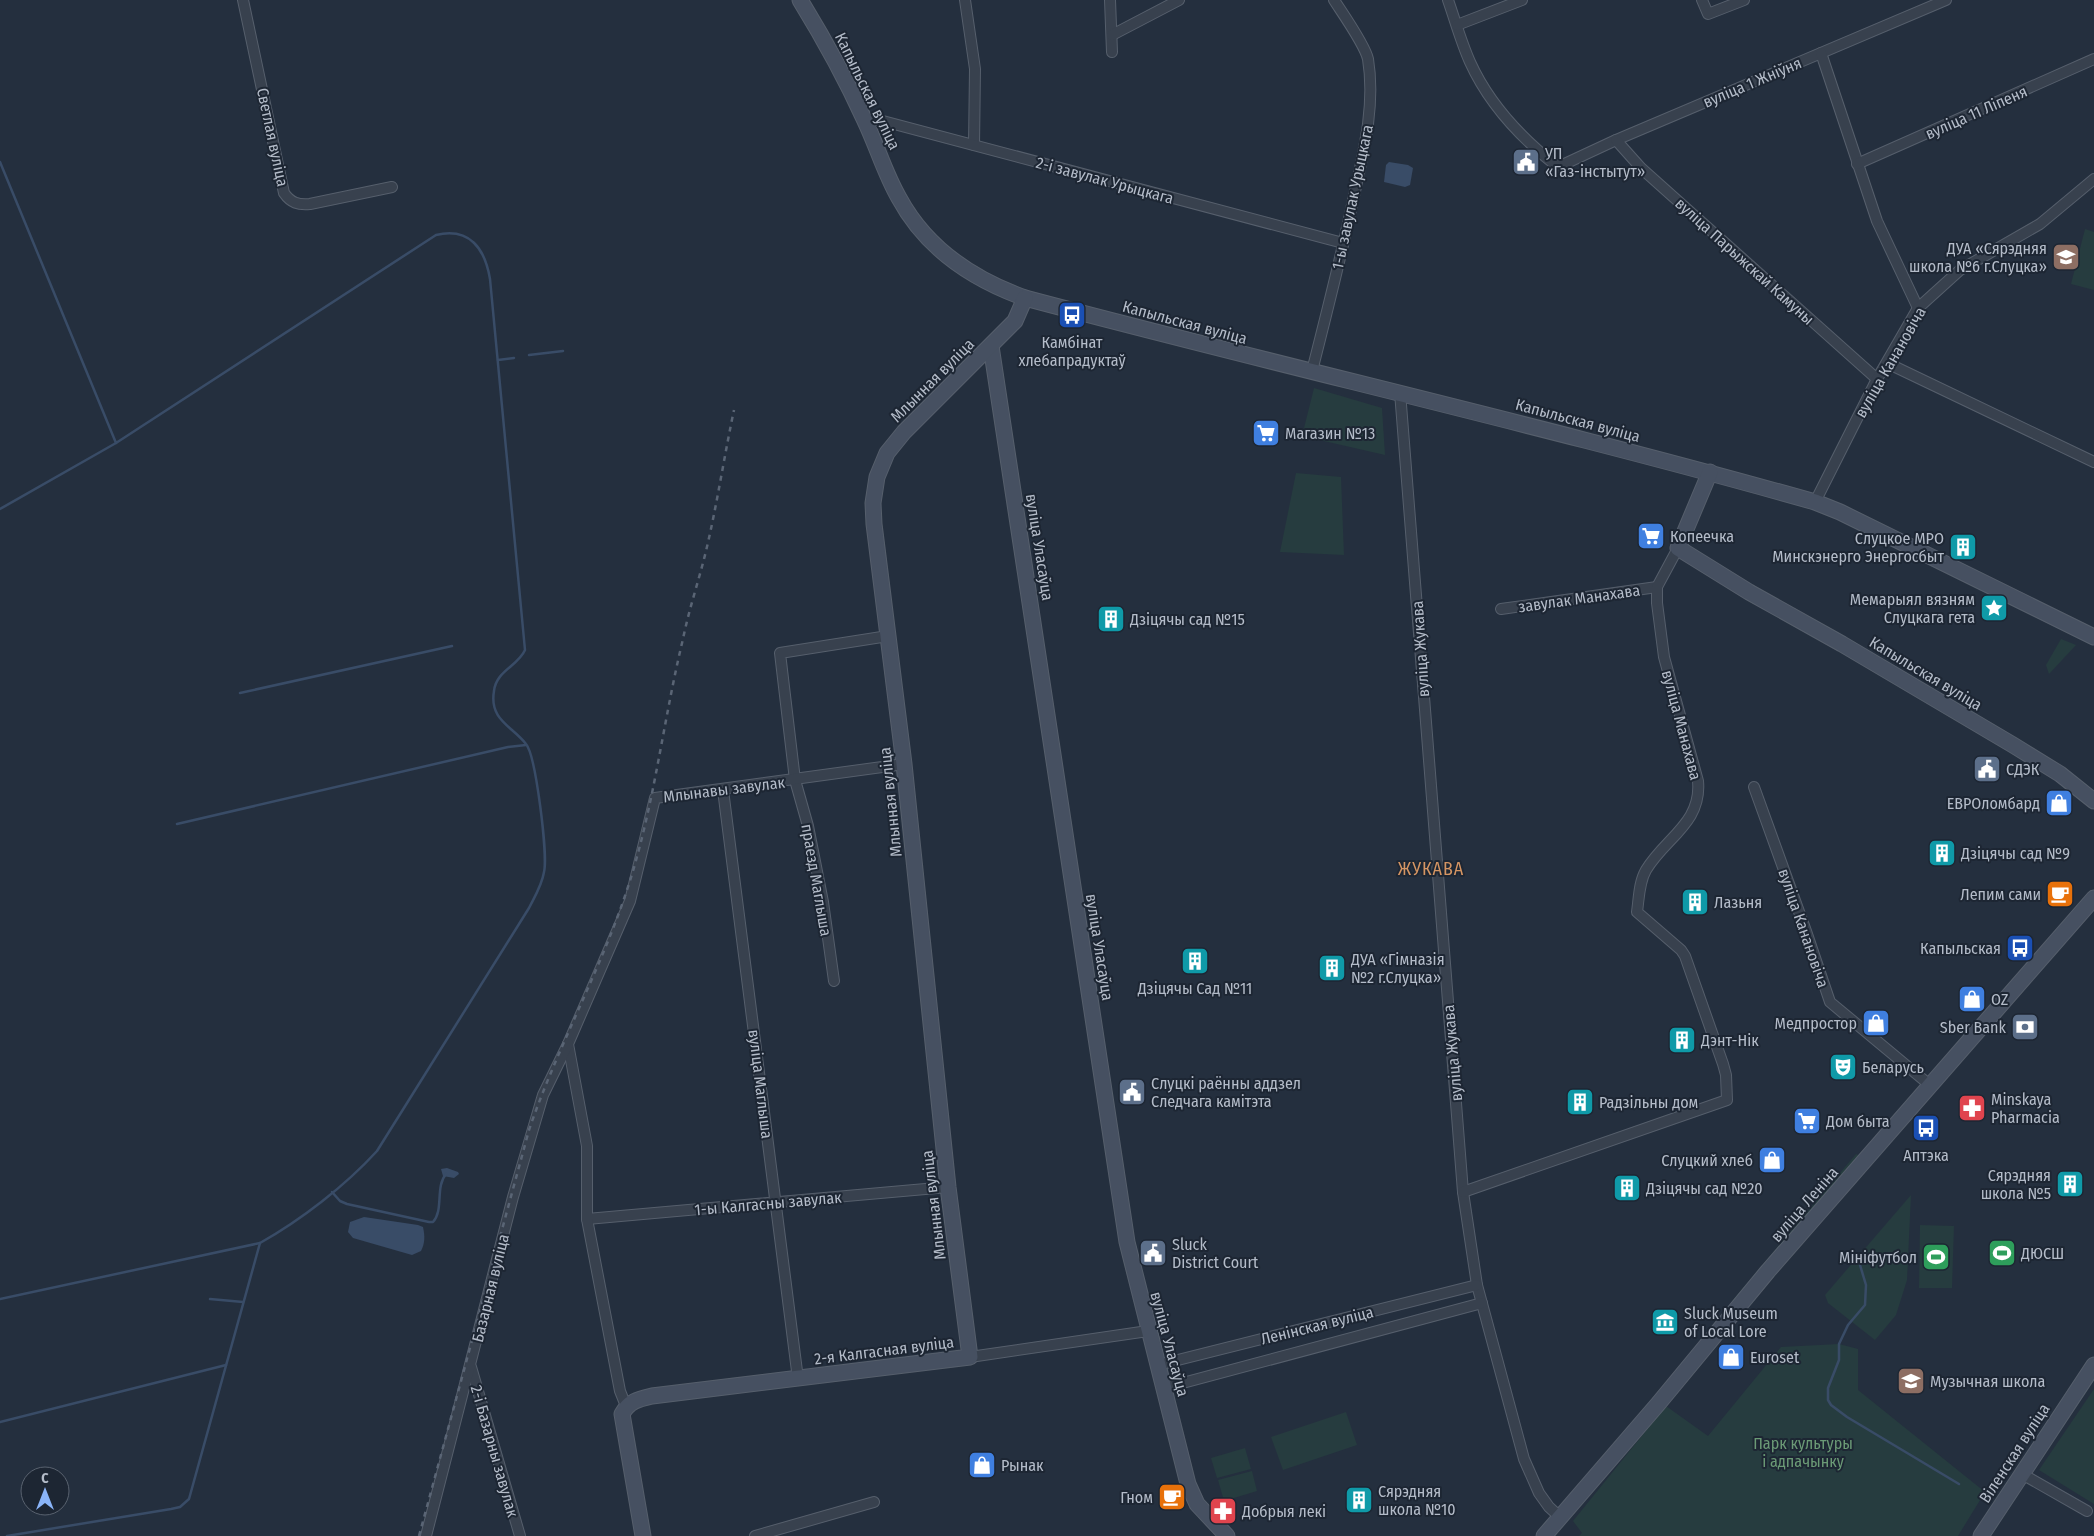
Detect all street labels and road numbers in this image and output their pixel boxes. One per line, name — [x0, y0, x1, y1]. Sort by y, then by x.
street label: Капыльская вуліца — [831, 30, 904, 153]
street label: вуліца 1 Жніўня — [1700, 53, 1804, 112]
street label: вуліца 11 Ліпеня — [1922, 82, 2030, 143]
street label: Светлая вуліца — [253, 86, 292, 188]
street label: 1-ы завулак Урыцкага — [1328, 123, 1377, 271]
street label: 2-і завулак Урыцкага — [1034, 153, 1176, 208]
street label: вуліца Парыжскай Камуны — [1671, 194, 1818, 329]
street label: Капыльская вуліца — [1121, 297, 1249, 348]
street label: вуліца Канановіча — [1851, 303, 1930, 421]
street label: Млынная вуліца — [887, 335, 978, 426]
street label: Капыльская вуліца — [1514, 395, 1642, 446]
street label: вуліца Уласаўца — [1022, 492, 1057, 602]
street label: завулак Манахава — [1517, 581, 1641, 616]
street label: вуліца Жукава — [1408, 600, 1433, 698]
street label: Капыльская вуліца — [1866, 632, 1986, 715]
street label: вуліца Манахава — [1658, 668, 1705, 782]
street label: Млынная вуліца — [875, 746, 906, 858]
street label: Млынавы завулак — [662, 773, 786, 806]
street label: праезд Маглыша — [797, 822, 836, 938]
street label: вуліца Канановіча — [1774, 866, 1833, 990]
street label: вуліца Уласаўца — [1082, 892, 1117, 1002]
street label: вуліца Жукава — [1439, 1004, 1466, 1102]
street label: вуліца Маглыша — [744, 1028, 777, 1140]
street label: Млынная вуліца — [917, 1149, 950, 1261]
street label: вуліца Леніна — [1767, 1163, 1842, 1246]
street label: 1-ы Калгасны завулак — [694, 1188, 843, 1219]
street label: Базарная вуліца — [468, 1232, 513, 1344]
street label: вуліца Уласаўца — [1146, 1290, 1193, 1399]
street label: Ленінская вуліца — [1259, 1302, 1376, 1349]
street label: 2-я Калгасная вуліца — [813, 1332, 955, 1368]
street label: 2-і Базарны завулак — [467, 1383, 523, 1520]
street label: Віленская вуліца — [1975, 1400, 2054, 1506]

